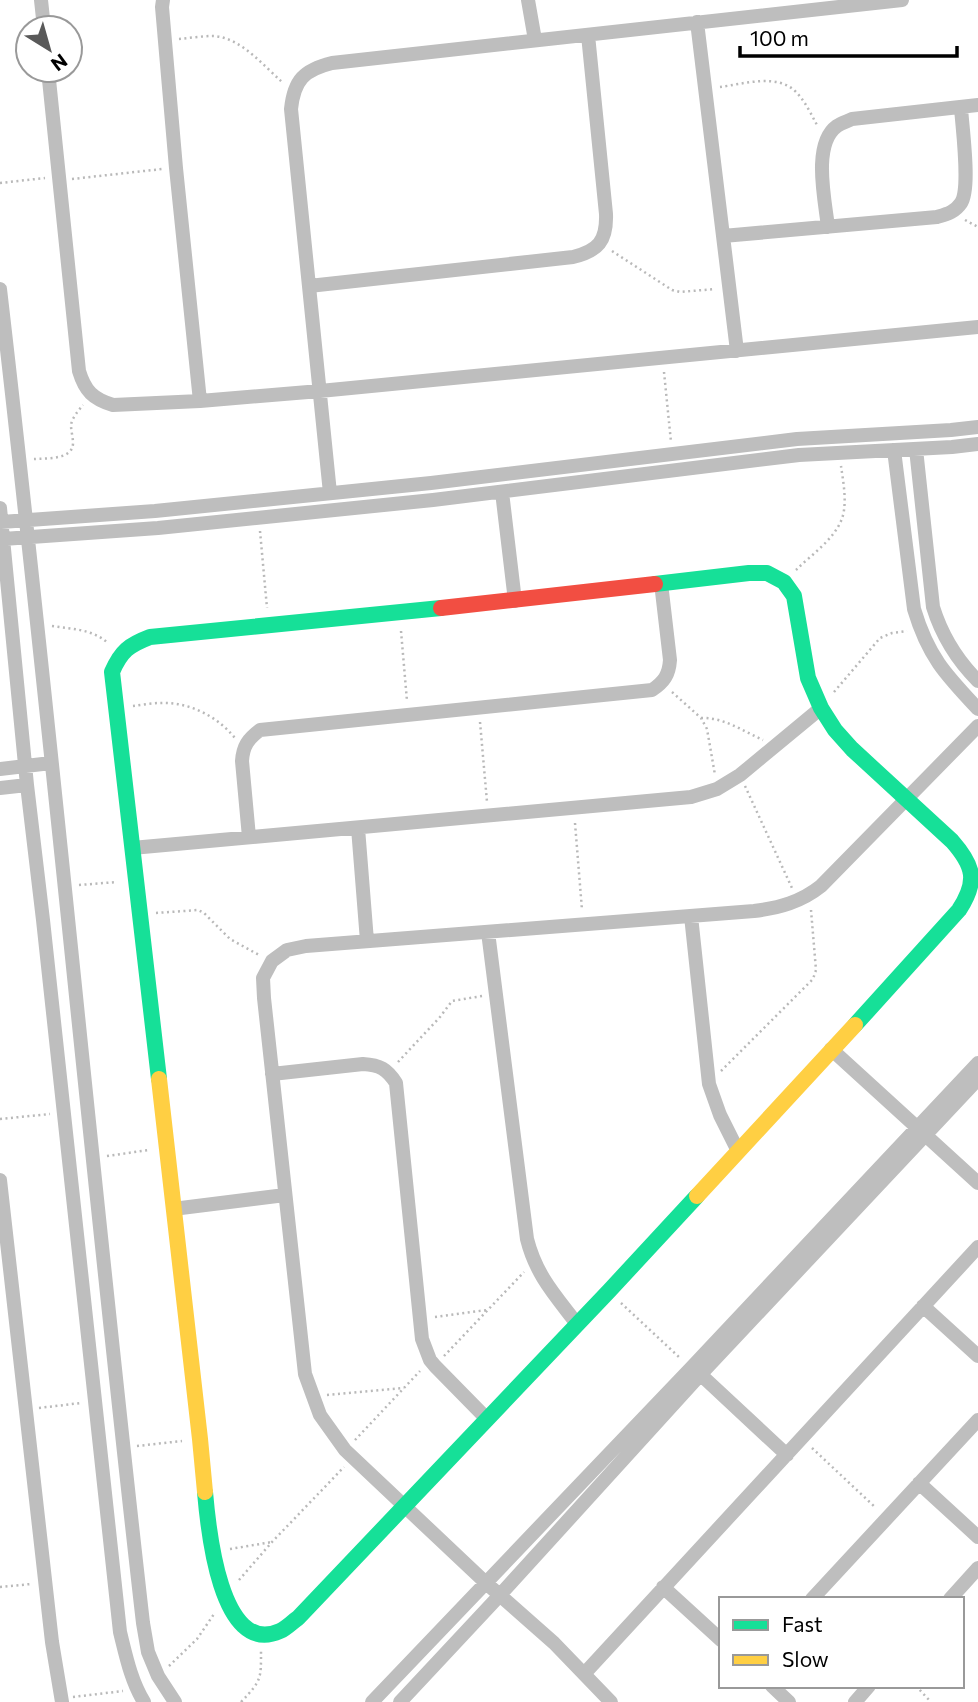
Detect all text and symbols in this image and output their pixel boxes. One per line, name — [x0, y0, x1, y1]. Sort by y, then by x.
north arrow — [14, 14, 84, 84]
scale bar — [740, 14, 957, 58]
text: 100 m — [750, 25, 809, 50]
text: N — [47, 49, 72, 76]
legend — [719, 1597, 964, 1688]
text: Fast — [782, 1611, 823, 1636]
text: Slow — [782, 1646, 829, 1671]

